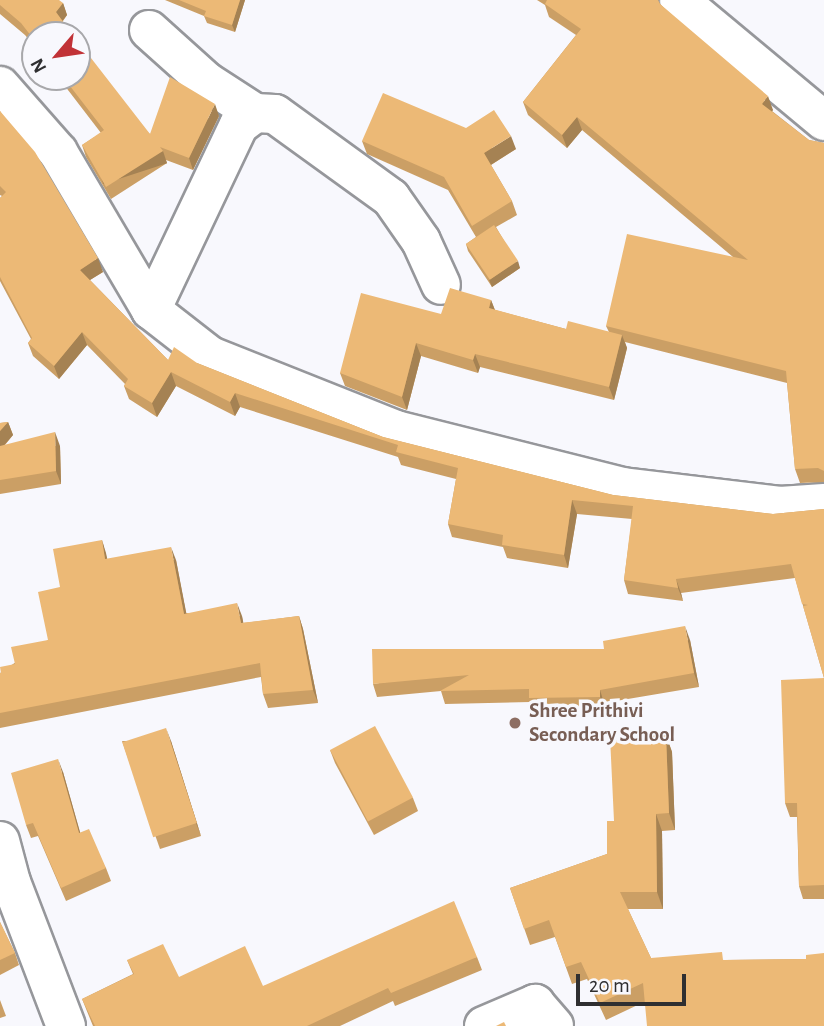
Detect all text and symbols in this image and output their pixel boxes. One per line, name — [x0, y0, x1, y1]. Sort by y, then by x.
north arrow — [21, 21, 91, 91]
text: N — [27, 55, 50, 76]
place label: Shree Prithivi Secondary School — [529, 698, 675, 748]
marker: Shree Prithivi Secondary School — [507, 715, 523, 731]
scale bar — [579, 960, 689, 1004]
text: 20 m — [589, 975, 630, 996]

